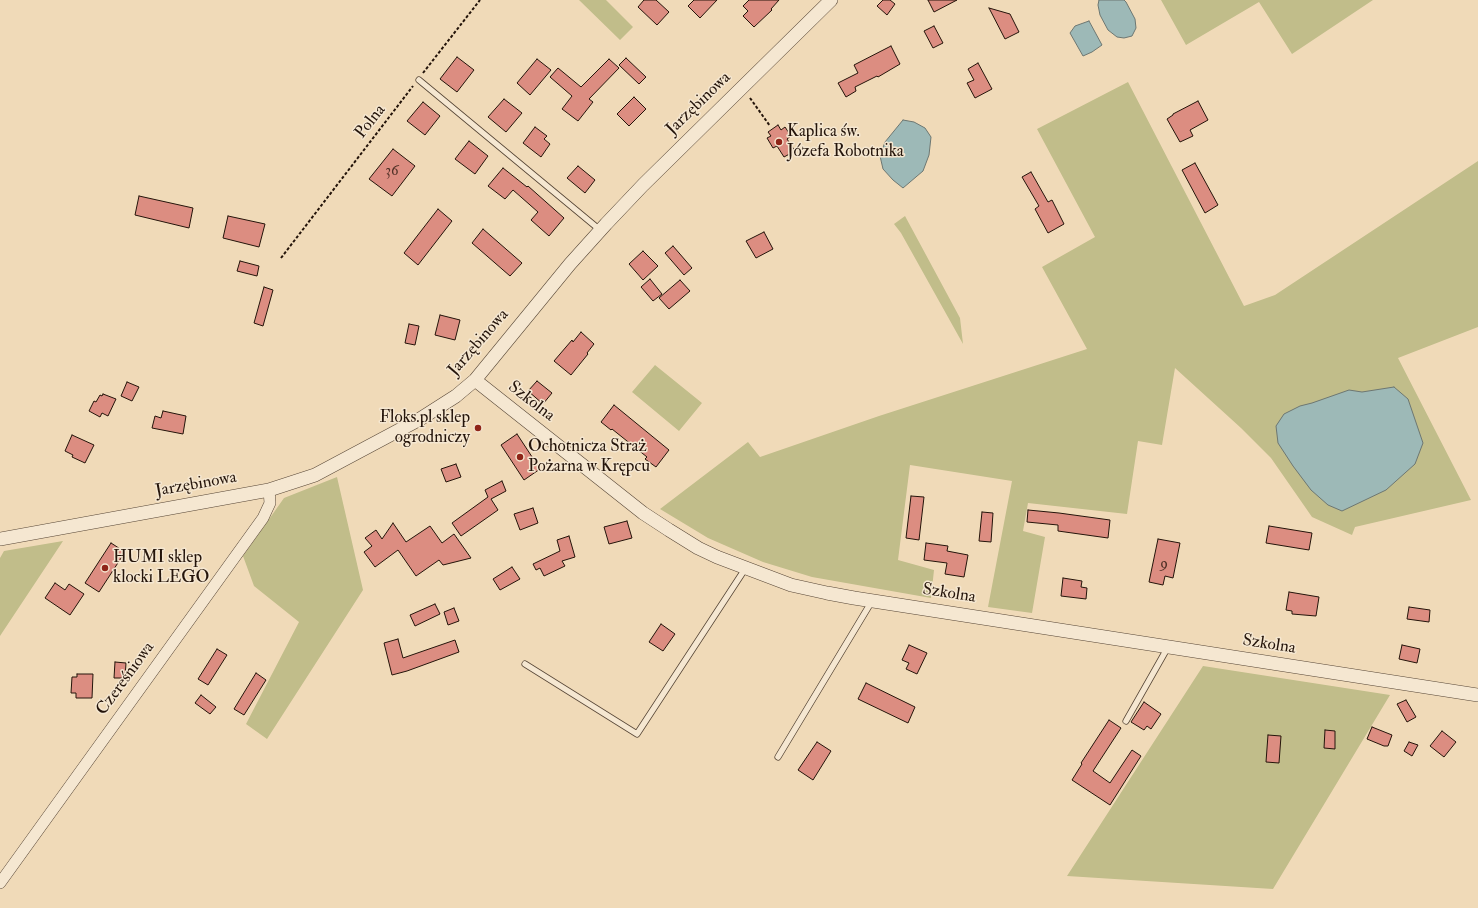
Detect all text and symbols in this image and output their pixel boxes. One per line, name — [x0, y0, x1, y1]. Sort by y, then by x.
street label: Jarzębinowa — [662, 68, 736, 140]
street label: Polna — [351, 101, 391, 143]
place label: Kaplica św. Józefa Robotnika — [787, 122, 904, 162]
marker: Kaplica św. Józefa Robotnika — [774, 137, 784, 147]
house number: 36 — [385, 163, 399, 181]
street label: Jarzębinowa — [444, 305, 514, 381]
street label: Szkolna — [504, 377, 558, 427]
place label: Floks.pl sklep ogrodniczy — [379, 408, 470, 448]
marker: Floks.pl sklep ogrodniczy — [473, 423, 483, 433]
place label: Ochotnicza Straż Pożarna w Krępcu — [528, 437, 650, 477]
marker: Ochotnicza Straż Pożarna w Krępcu — [515, 452, 525, 462]
street label: Jarzębinowa — [154, 468, 238, 502]
place label: HUMI sklep klocki LEGO — [113, 548, 209, 588]
house number: 9 — [1160, 556, 1168, 574]
marker: HUMI sklep klocki LEGO — [100, 563, 110, 573]
street label: Szkolna — [921, 580, 977, 608]
street label: Szkolna — [1241, 631, 1297, 659]
street label: Czereśniowa — [93, 638, 159, 720]

